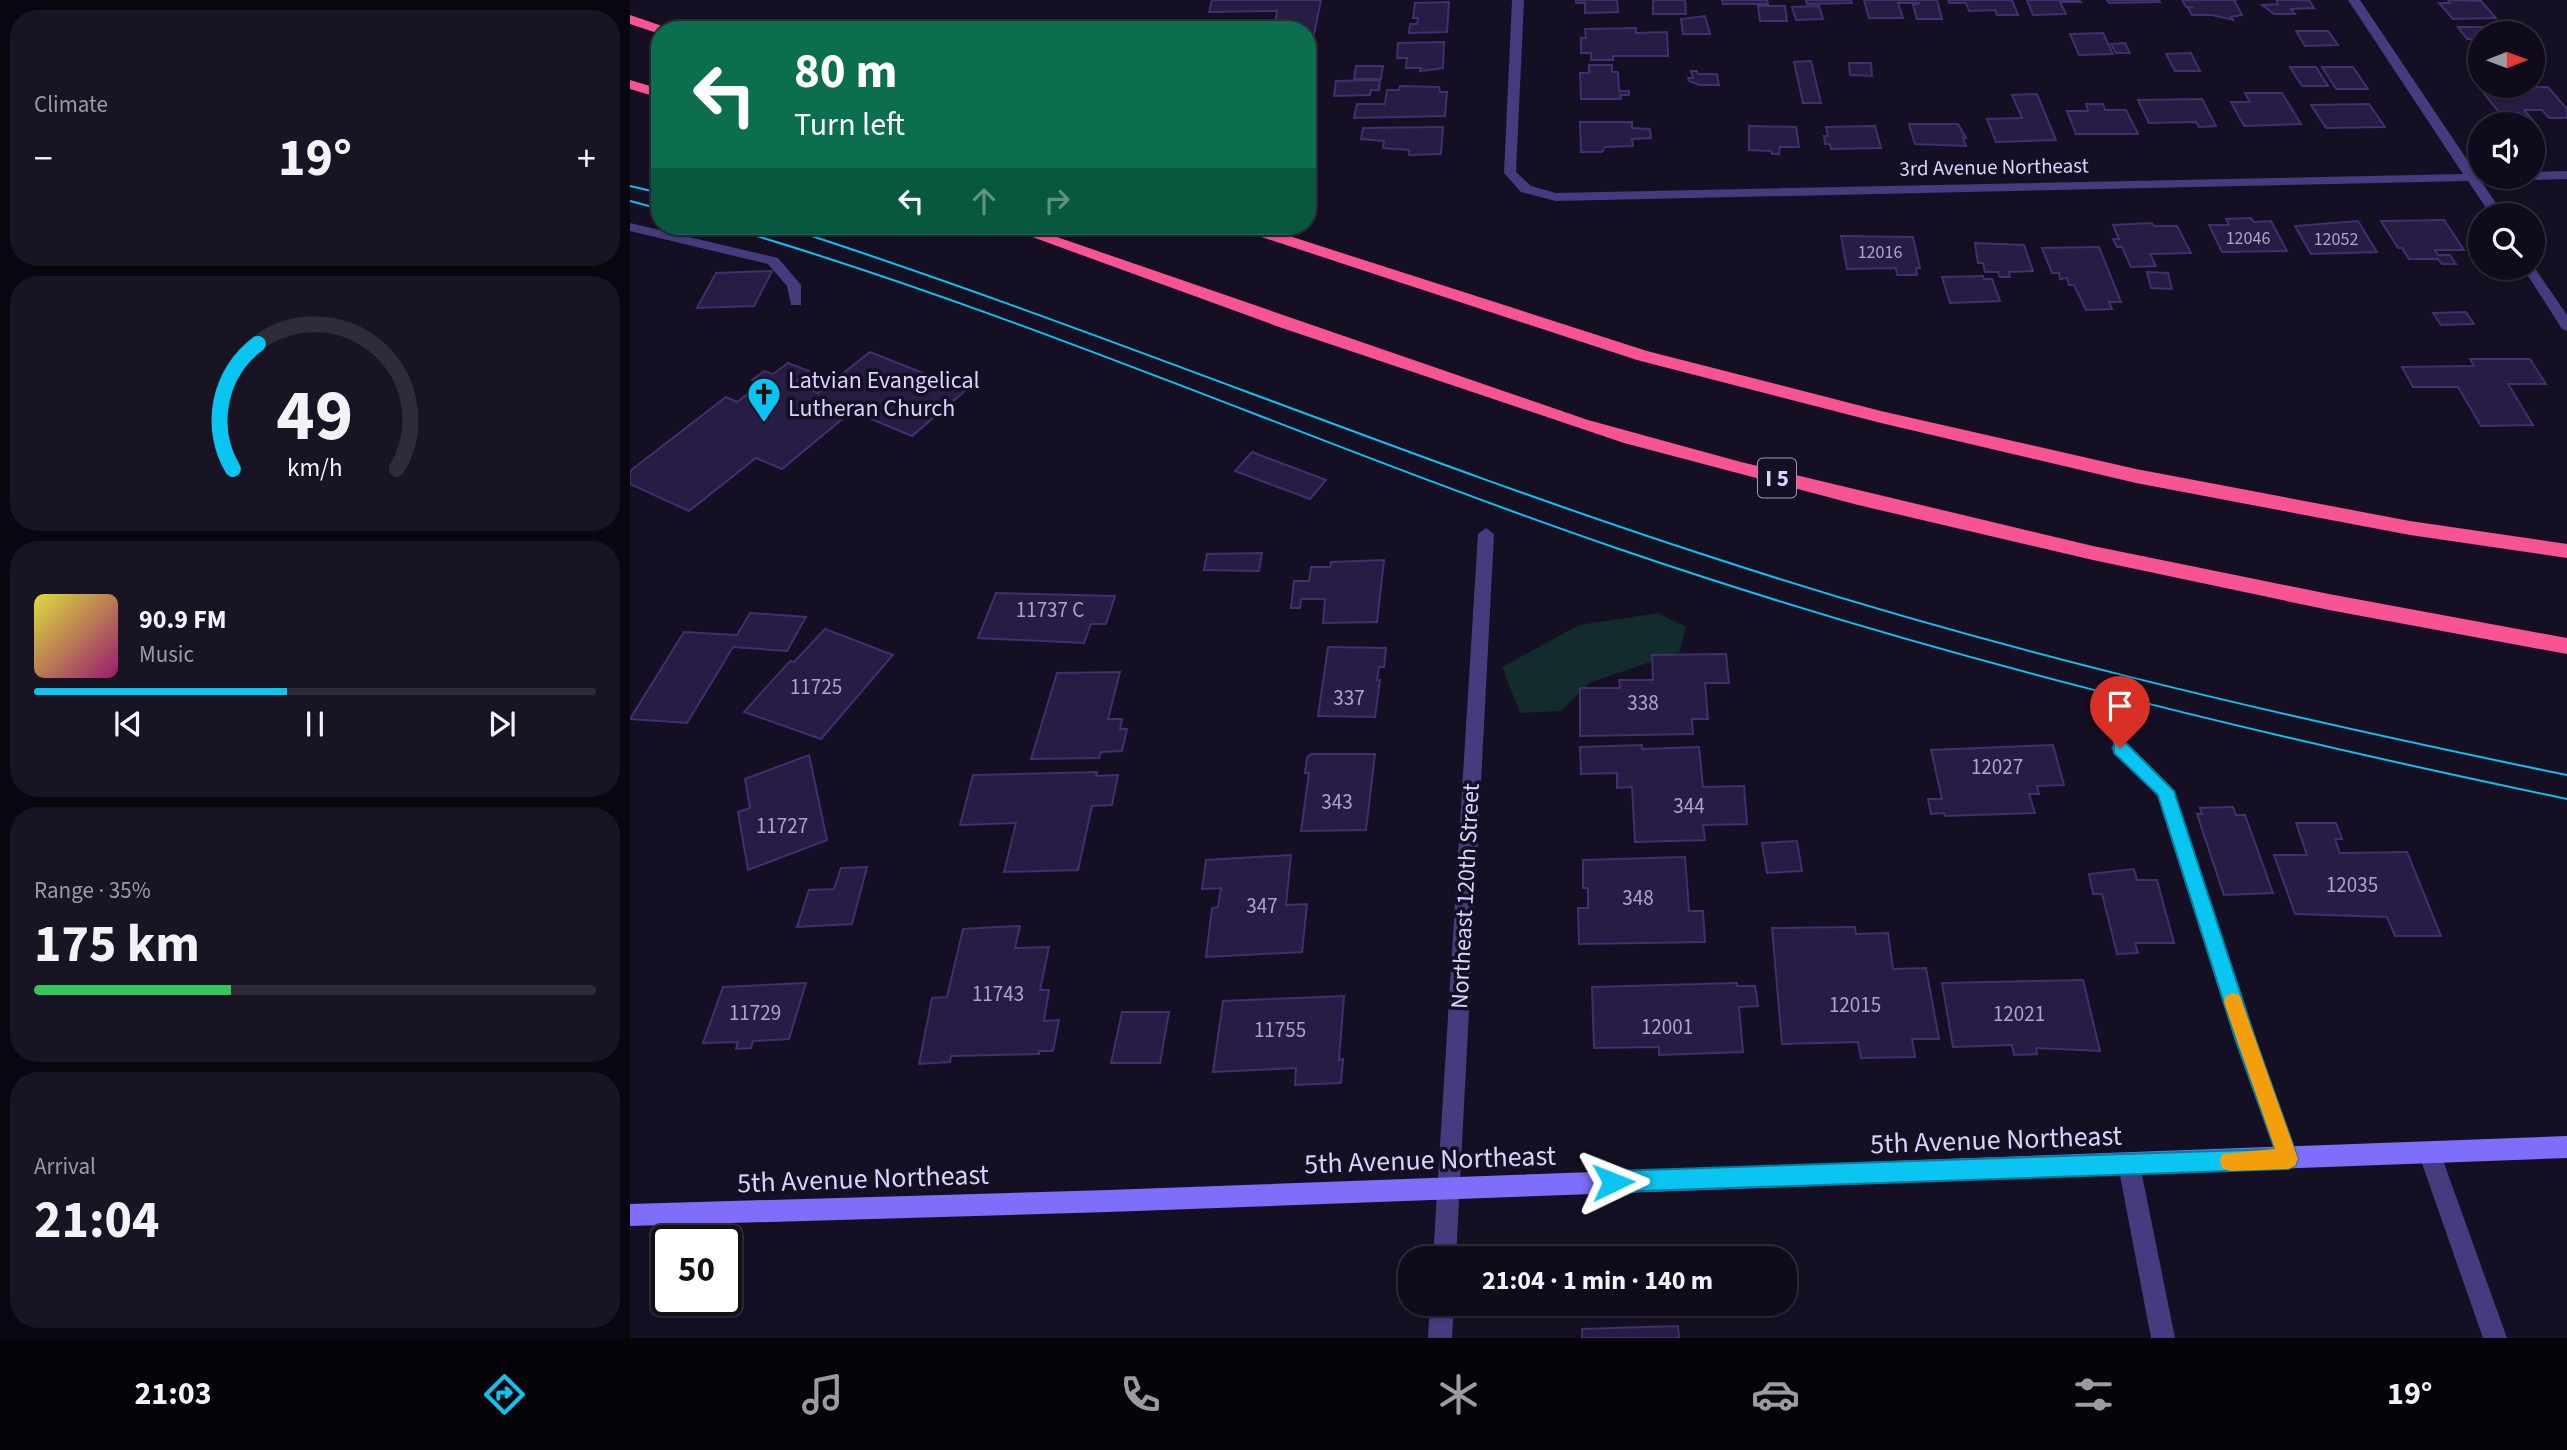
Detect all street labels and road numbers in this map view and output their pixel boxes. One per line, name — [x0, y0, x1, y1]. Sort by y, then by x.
street label: 3rd Avenue Northeast — [1899, 150, 2089, 184]
road number: I 5 — [1758, 458, 1796, 498]
street label: Northeast 120th Street — [1442, 782, 1489, 1010]
street label: 5th Avenue Northeast — [1869, 1116, 2123, 1164]
street label: 5th Avenue Northeast — [1303, 1136, 1557, 1184]
street label: 5th Avenue Northeast — [736, 1155, 990, 1203]

